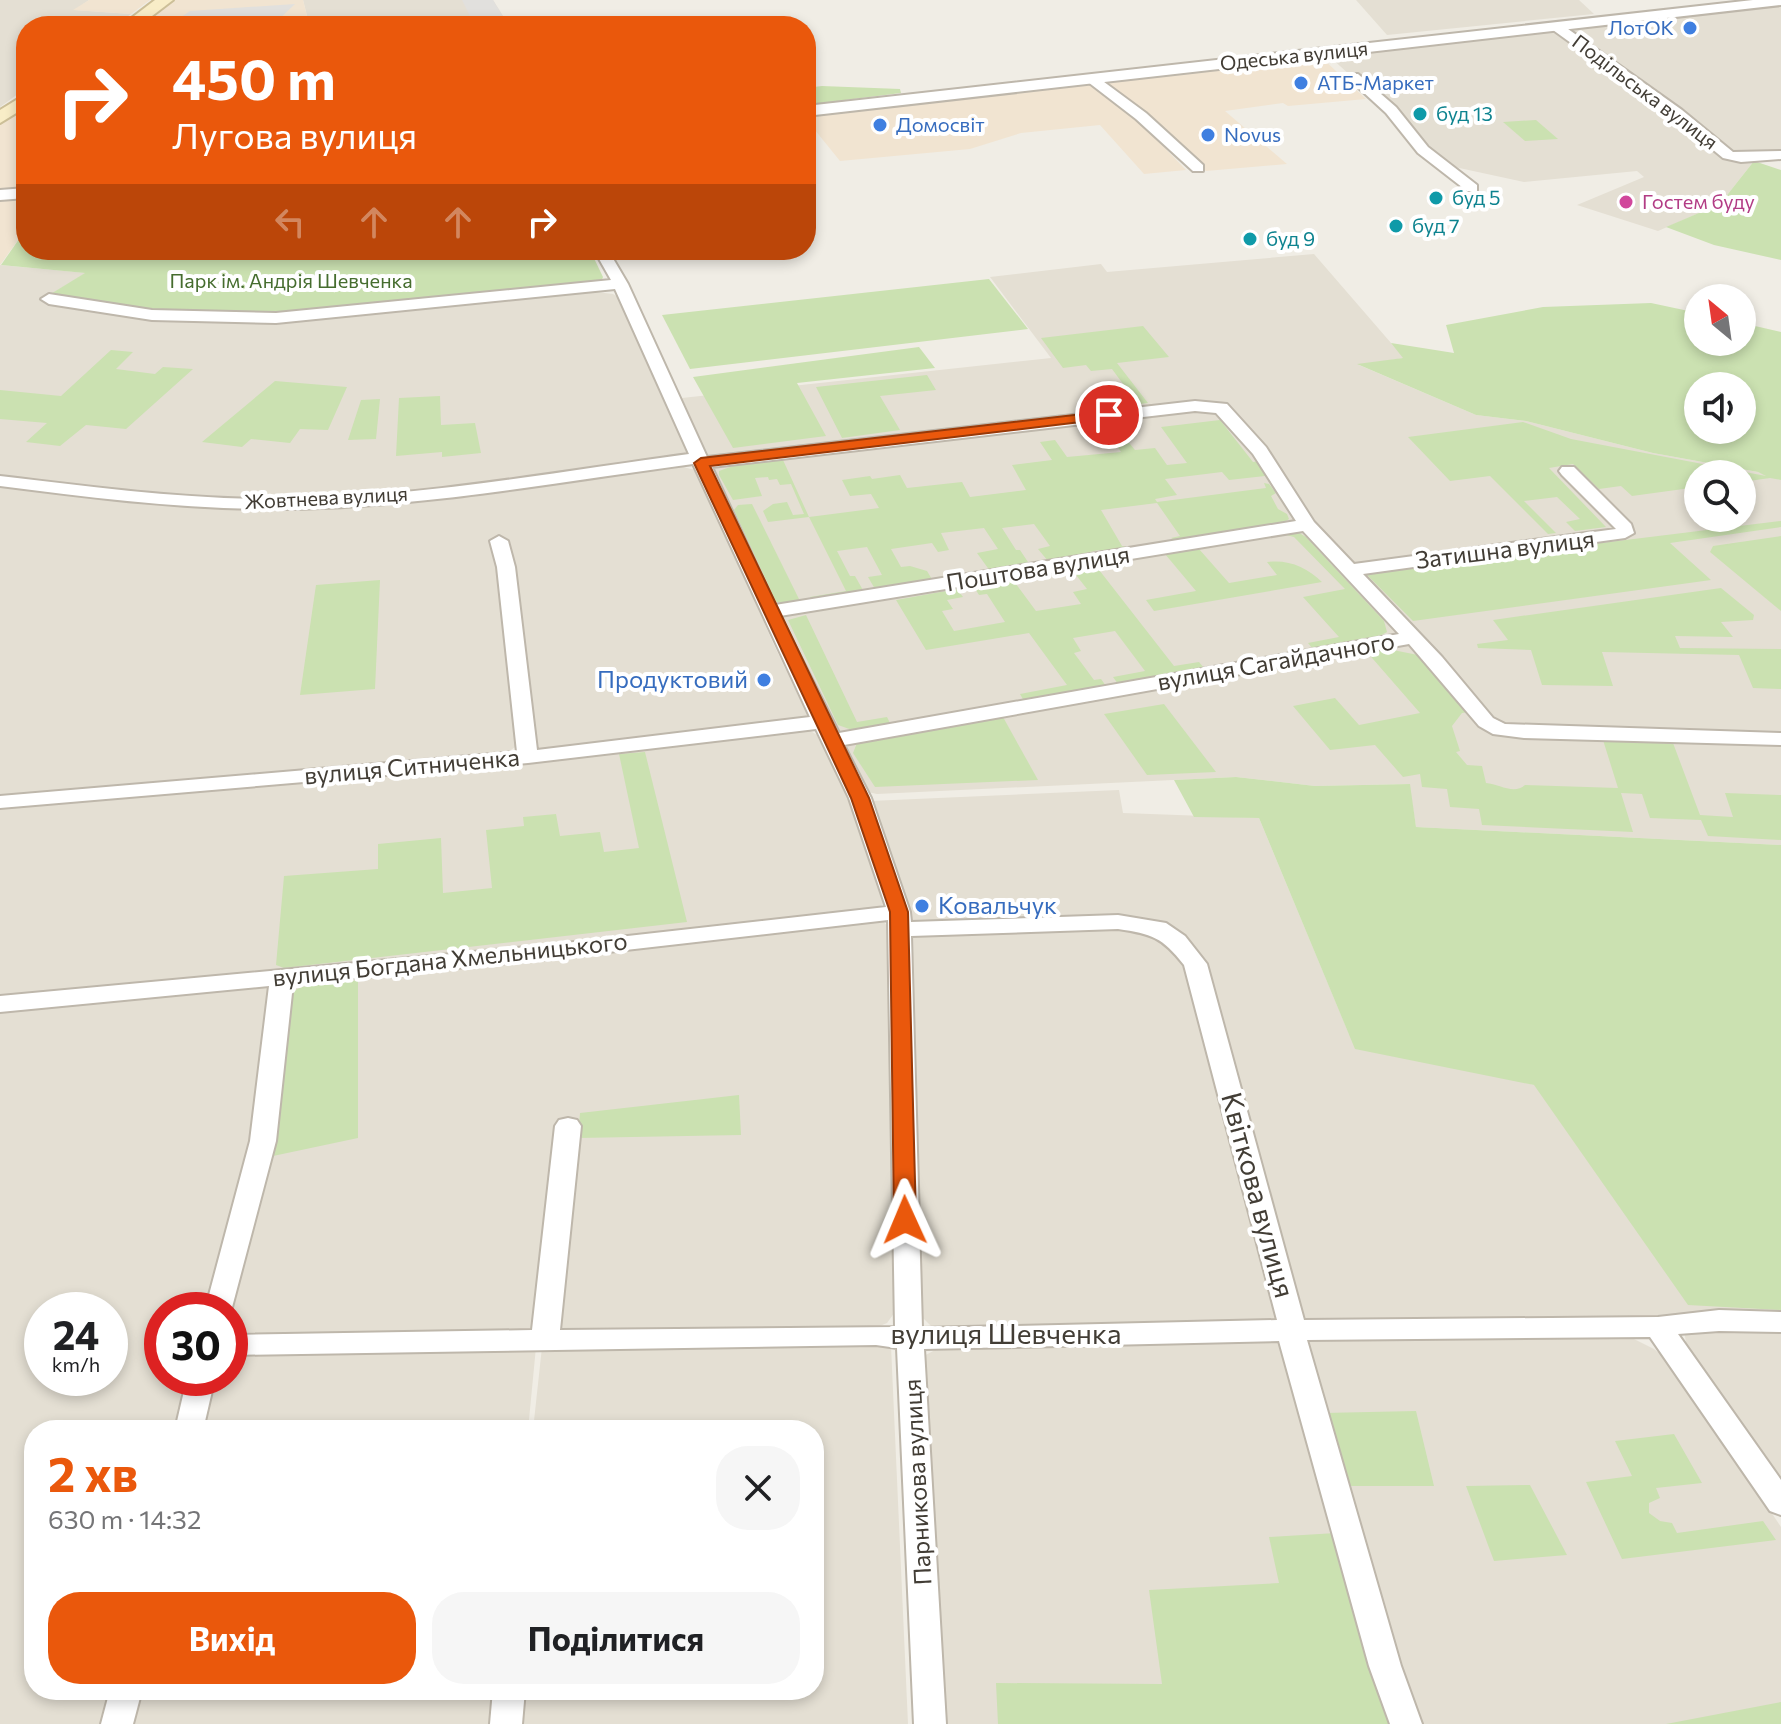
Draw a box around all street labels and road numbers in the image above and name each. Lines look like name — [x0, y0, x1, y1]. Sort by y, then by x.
street label: Подільська вулиця — [1568, 29, 1723, 154]
street label: Одеська вулиця — [1219, 35, 1369, 75]
street label: Жовтнева вулиця — [243, 481, 408, 513]
street label: Затишна вулиця — [1414, 523, 1596, 574]
street label: Поштова вулиця — [944, 539, 1132, 596]
street label: вулиця Сагайдачного — [1155, 625, 1397, 696]
street label: вулиця Ситниченка — [303, 742, 521, 789]
street label: вулиця Богдана Хмельницького — [271, 925, 629, 992]
street label: Квіткова вулиця — [1215, 1088, 1303, 1301]
street label: вулиця Шевченка — [891, 1316, 1121, 1350]
street label: Парникова вулиця — [897, 1378, 936, 1586]

